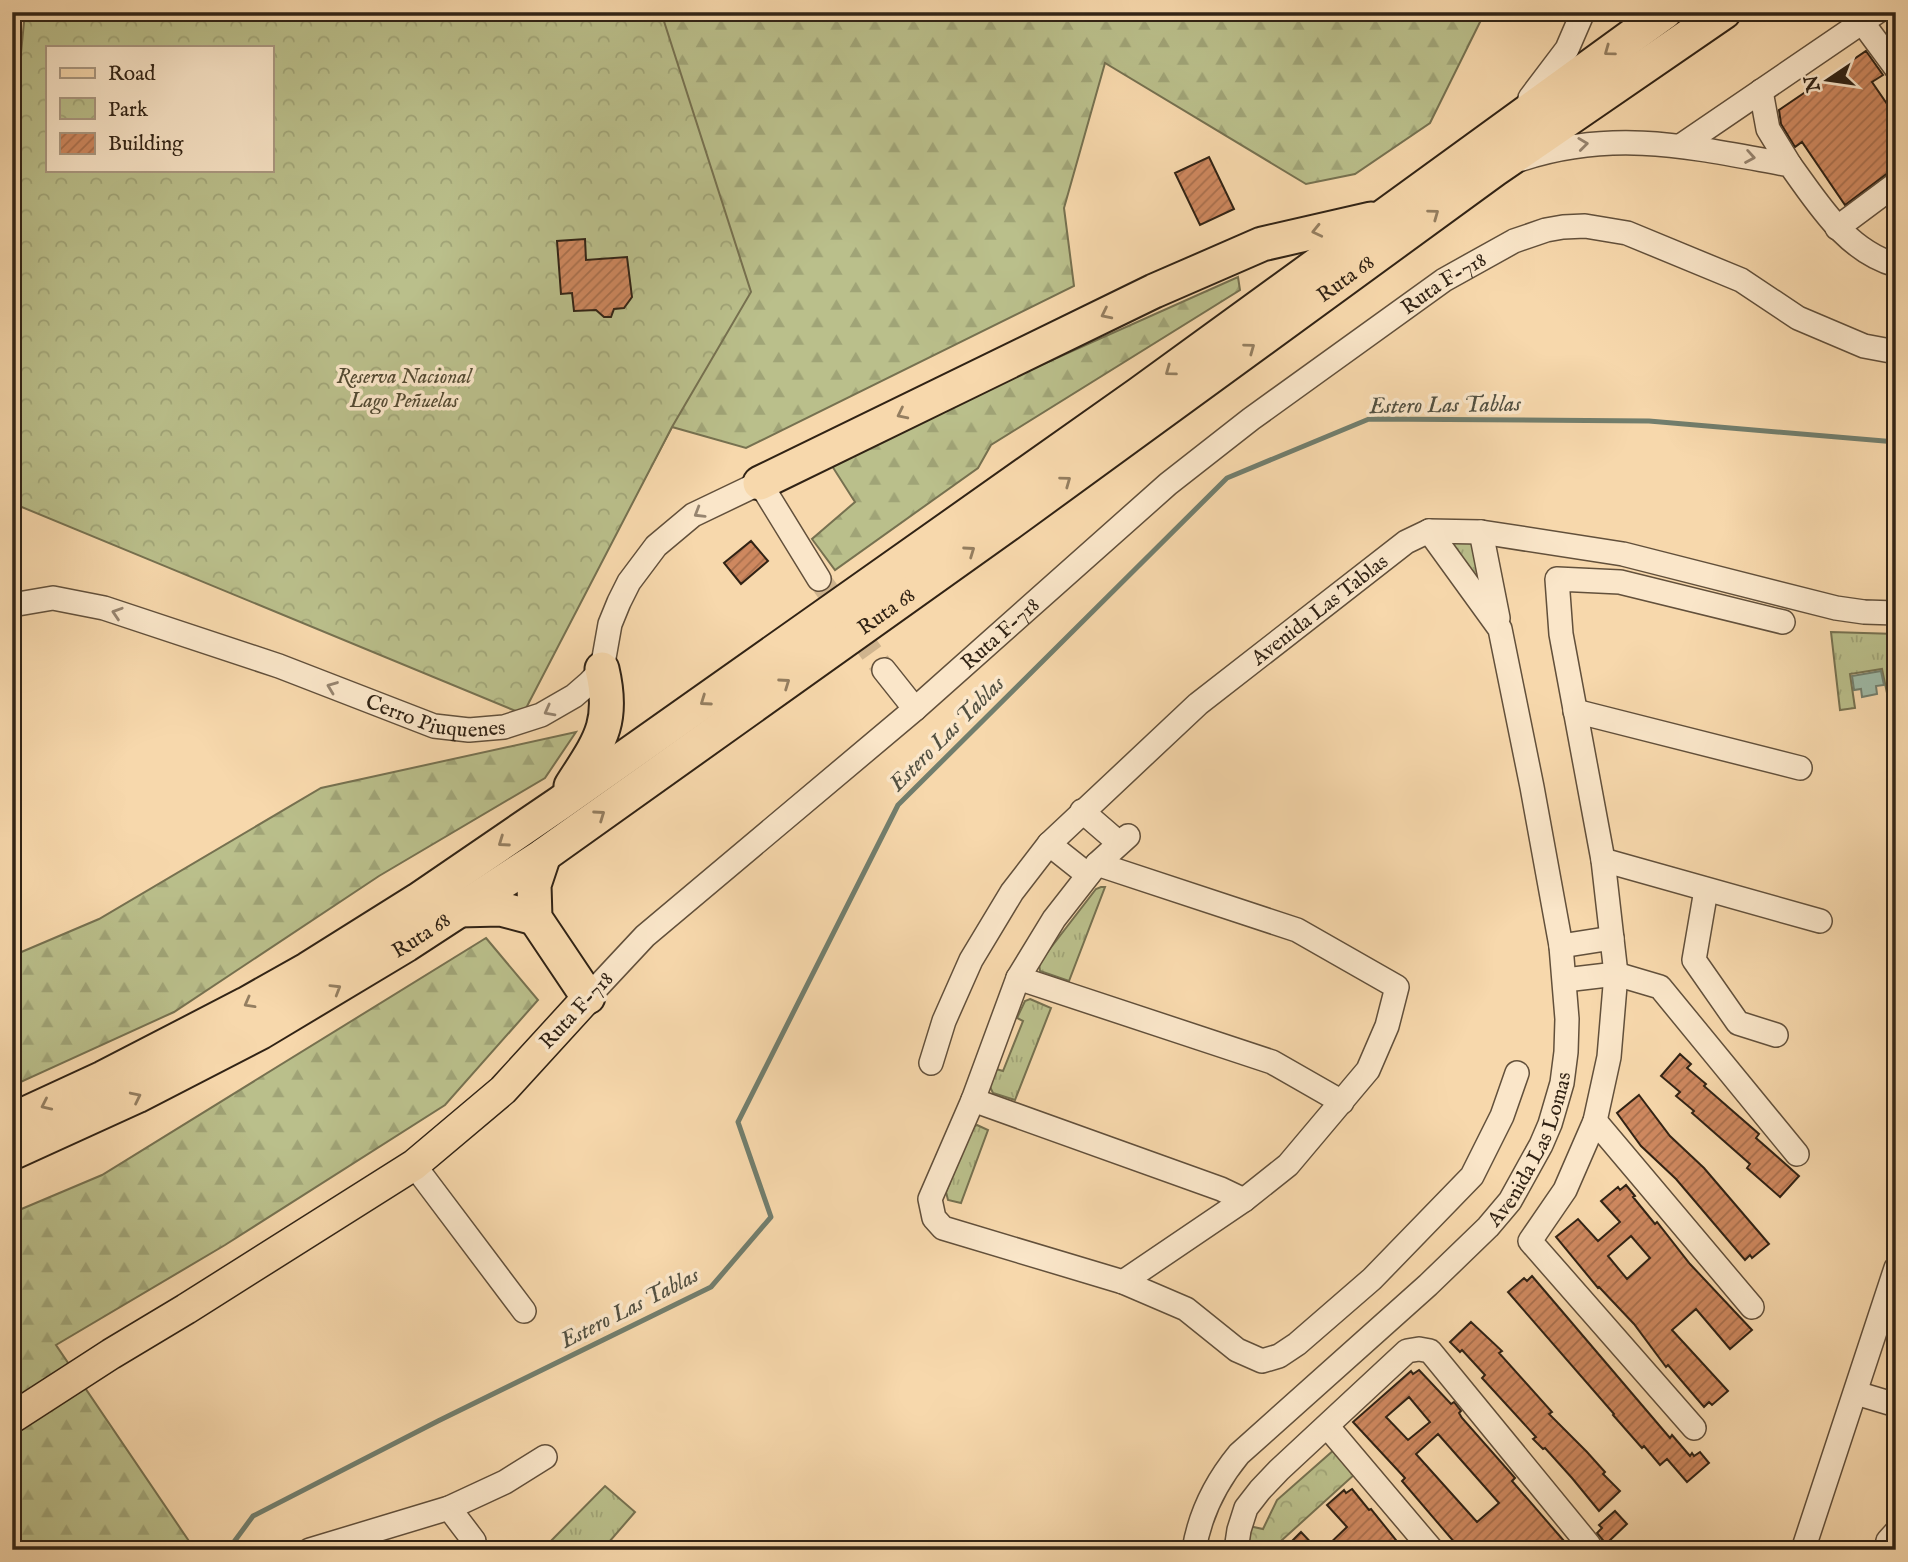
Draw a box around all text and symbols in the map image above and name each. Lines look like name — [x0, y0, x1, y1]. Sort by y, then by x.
one-way arrow — [1604, 43, 1617, 56]
legend — [46, 46, 273, 172]
north arrow — [1792, 46, 1862, 116]
text: Road — [108, 61, 156, 88]
text: N — [1800, 72, 1827, 95]
text: Park — [108, 97, 149, 124]
text: Building — [108, 131, 184, 158]
one-way arrow — [1577, 137, 1589, 152]
one-way arrow — [1743, 149, 1755, 164]
one-way arrow — [1426, 210, 1439, 222]
one-way arrow — [1311, 223, 1323, 238]
street label: Ruta F-718 — [1396, 247, 1492, 322]
street label: Ruta 68 — [1312, 250, 1380, 310]
one-way arrow — [1101, 306, 1113, 320]
one-way arrow — [1242, 343, 1255, 356]
one-way arrow — [1165, 363, 1178, 376]
park label: Reserva Nacional Lago Peñuelas — [337, 364, 474, 415]
water label: Estero Las Tablas — [1368, 390, 1522, 421]
one-way arrow — [897, 406, 909, 420]
one-way arrow — [1058, 477, 1071, 490]
one-way arrow — [693, 505, 706, 518]
one-way arrow — [962, 547, 975, 559]
street label: Avenida Las Tablas — [1246, 549, 1394, 673]
street label: Ruta 68 — [853, 582, 921, 642]
street label: Ruta F-718 — [956, 592, 1046, 677]
one-way arrow — [112, 607, 124, 621]
water label: Estero Las Tablas — [882, 670, 1011, 799]
one-way arrow — [777, 679, 790, 691]
one-way arrow — [327, 681, 339, 695]
street label: Cerro Piuquenes — [361, 689, 507, 745]
one-way arrow — [700, 693, 713, 705]
one-way arrow — [544, 702, 556, 716]
one-way arrow — [592, 811, 605, 823]
one-way arrow — [498, 834, 511, 847]
street label: Ruta 68 — [387, 907, 456, 965]
street label: Ruta F-718 — [534, 966, 620, 1056]
one-way arrow — [328, 984, 341, 997]
one-way arrow — [244, 994, 256, 1008]
street label: Avenida Las Lomas — [1481, 1071, 1578, 1234]
one-way arrow — [129, 1091, 141, 1105]
one-way arrow — [41, 1097, 53, 1111]
water label: Estero Las Tablas — [554, 1261, 704, 1356]

